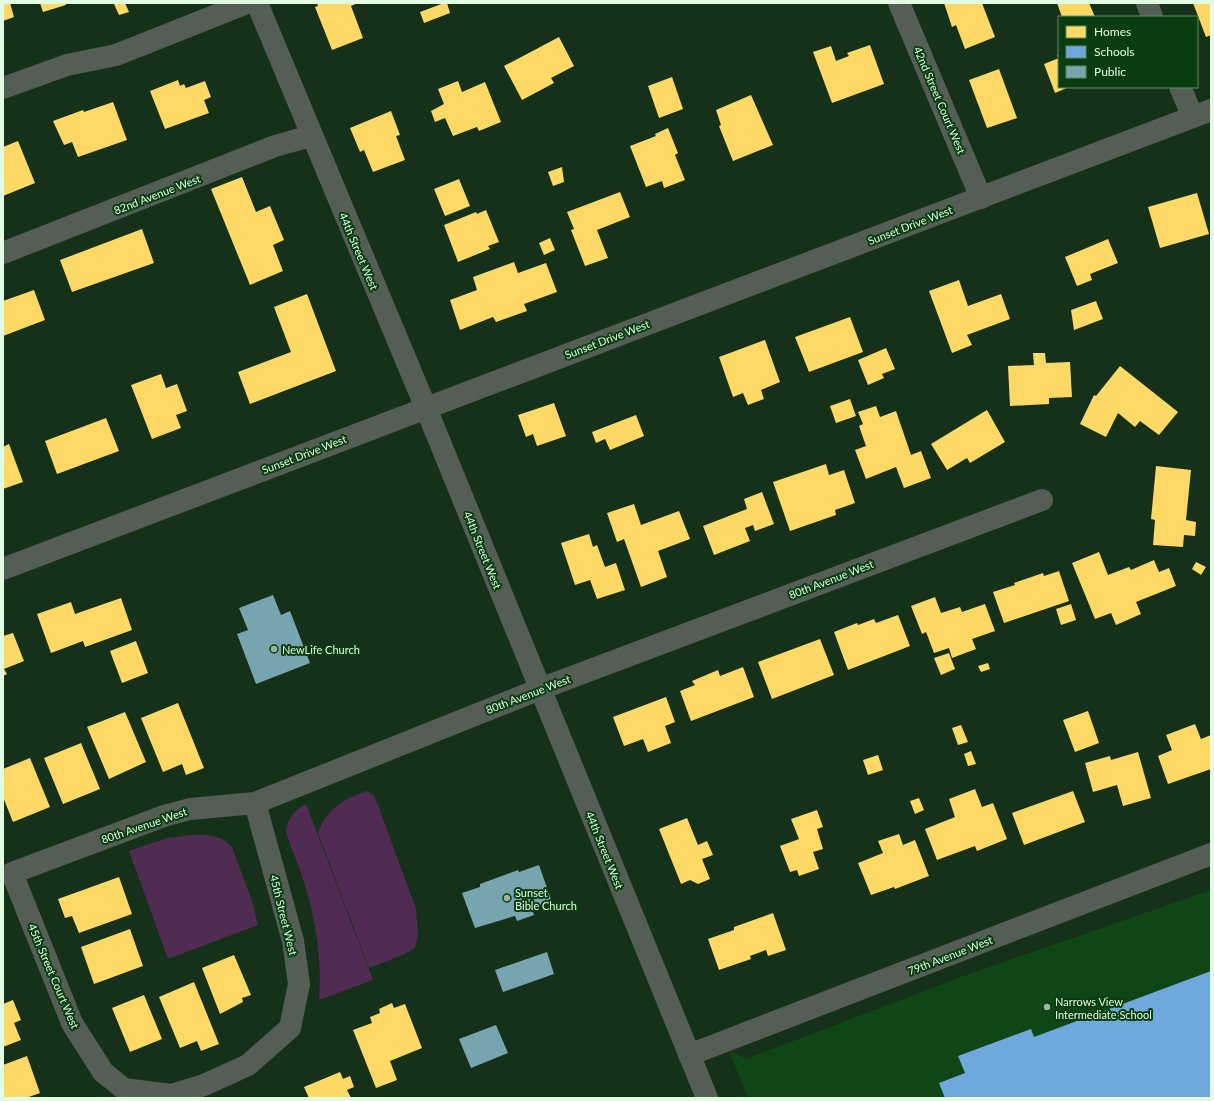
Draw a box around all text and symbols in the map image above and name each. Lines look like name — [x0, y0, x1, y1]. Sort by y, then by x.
legend — [1058, 16, 1198, 88]
text: Homes — [1094, 24, 1131, 39]
street label: 42nd Street Court West — [912, 44, 969, 156]
text: Schools — [1094, 44, 1135, 59]
text: Public — [1094, 64, 1126, 79]
street label: 82nd Avenue West — [112, 171, 202, 217]
street label: Sunset Drive West — [866, 203, 954, 247]
street label: 44th Street West — [337, 210, 381, 292]
street label: Sunset Drive West — [563, 317, 651, 361]
street label: Sunset Drive West — [260, 432, 348, 476]
street label: 44th Street West — [462, 509, 505, 591]
street label: 80th Avenue West — [787, 557, 875, 601]
place label: NewLife Church — [282, 643, 360, 656]
marker: NewLife Church — [269, 644, 279, 654]
street label: 80th Avenue West — [484, 672, 572, 716]
street label: 80th Avenue West — [99, 804, 189, 846]
street label: 44th Street West — [584, 809, 627, 891]
street label: 45th Street West — [268, 873, 300, 957]
place label: Sunset Bible Church — [515, 886, 577, 912]
marker: Sunset Bible Church — [502, 893, 512, 903]
street label: 45th Street Court West — [26, 921, 82, 1031]
street label: 79th Avenue West — [906, 933, 994, 977]
place label: Narrows View Intermediate School — [1055, 995, 1152, 1021]
marker: Narrows View Intermediate School — [1042, 1002, 1052, 1012]

